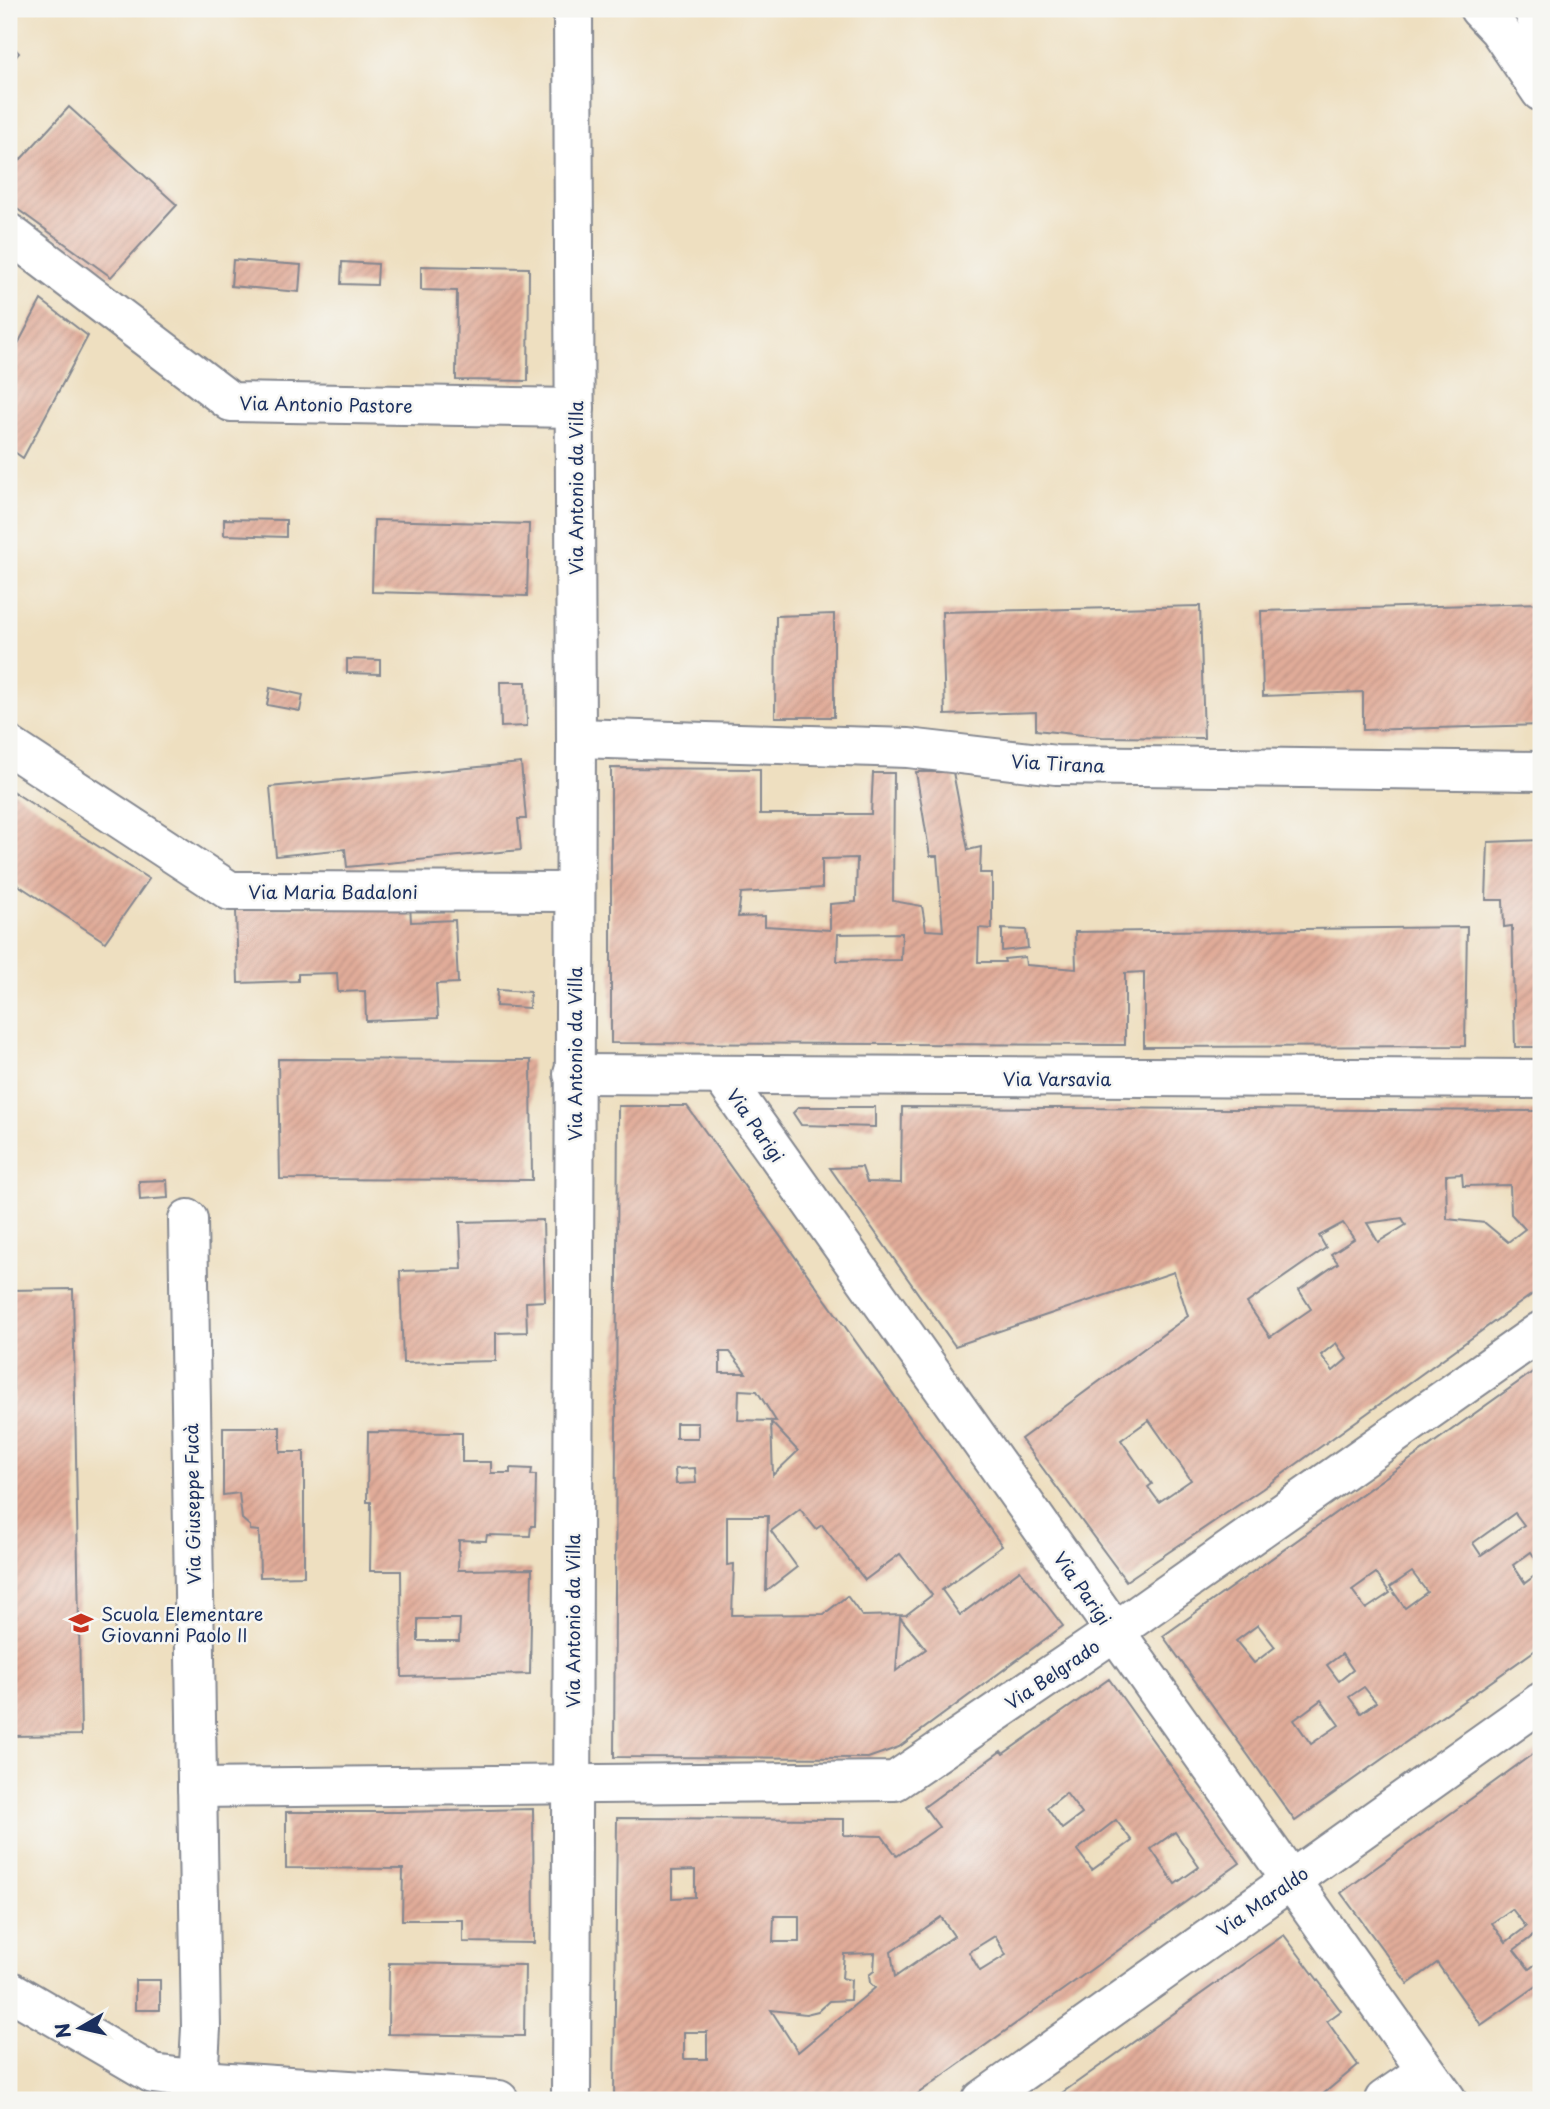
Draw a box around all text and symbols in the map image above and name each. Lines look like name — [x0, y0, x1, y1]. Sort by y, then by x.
street label: Via Antonio Pastore — [239, 389, 413, 419]
street label: Via Antonio da Villa — [562, 401, 589, 575]
street label: Via Tirana — [1010, 747, 1106, 779]
street label: Via Maria Badaloni — [248, 878, 418, 905]
street label: Via Antonio da Villa — [561, 967, 588, 1141]
street label: Via Varsavia — [1003, 1065, 1111, 1092]
street label: Via Parigi — [721, 1083, 791, 1167]
street label: Via Giuseppe Fucà — [177, 1422, 207, 1585]
street label: Via Antonio da Villa — [559, 1534, 586, 1708]
street label: Via Parigi — [1048, 1546, 1118, 1630]
place label: Scuola Elementare Giovanni Paolo II — [101, 1600, 263, 1648]
school or university icon: Scuola Elementare Giovanni Paolo II — [67, 1609, 95, 1637]
street label: Via Belgrado — [999, 1632, 1105, 1716]
street label: Via Maraldo — [1211, 1859, 1313, 1943]
north arrow — [46, 1994, 116, 2064]
text: N — [47, 2021, 77, 2040]

